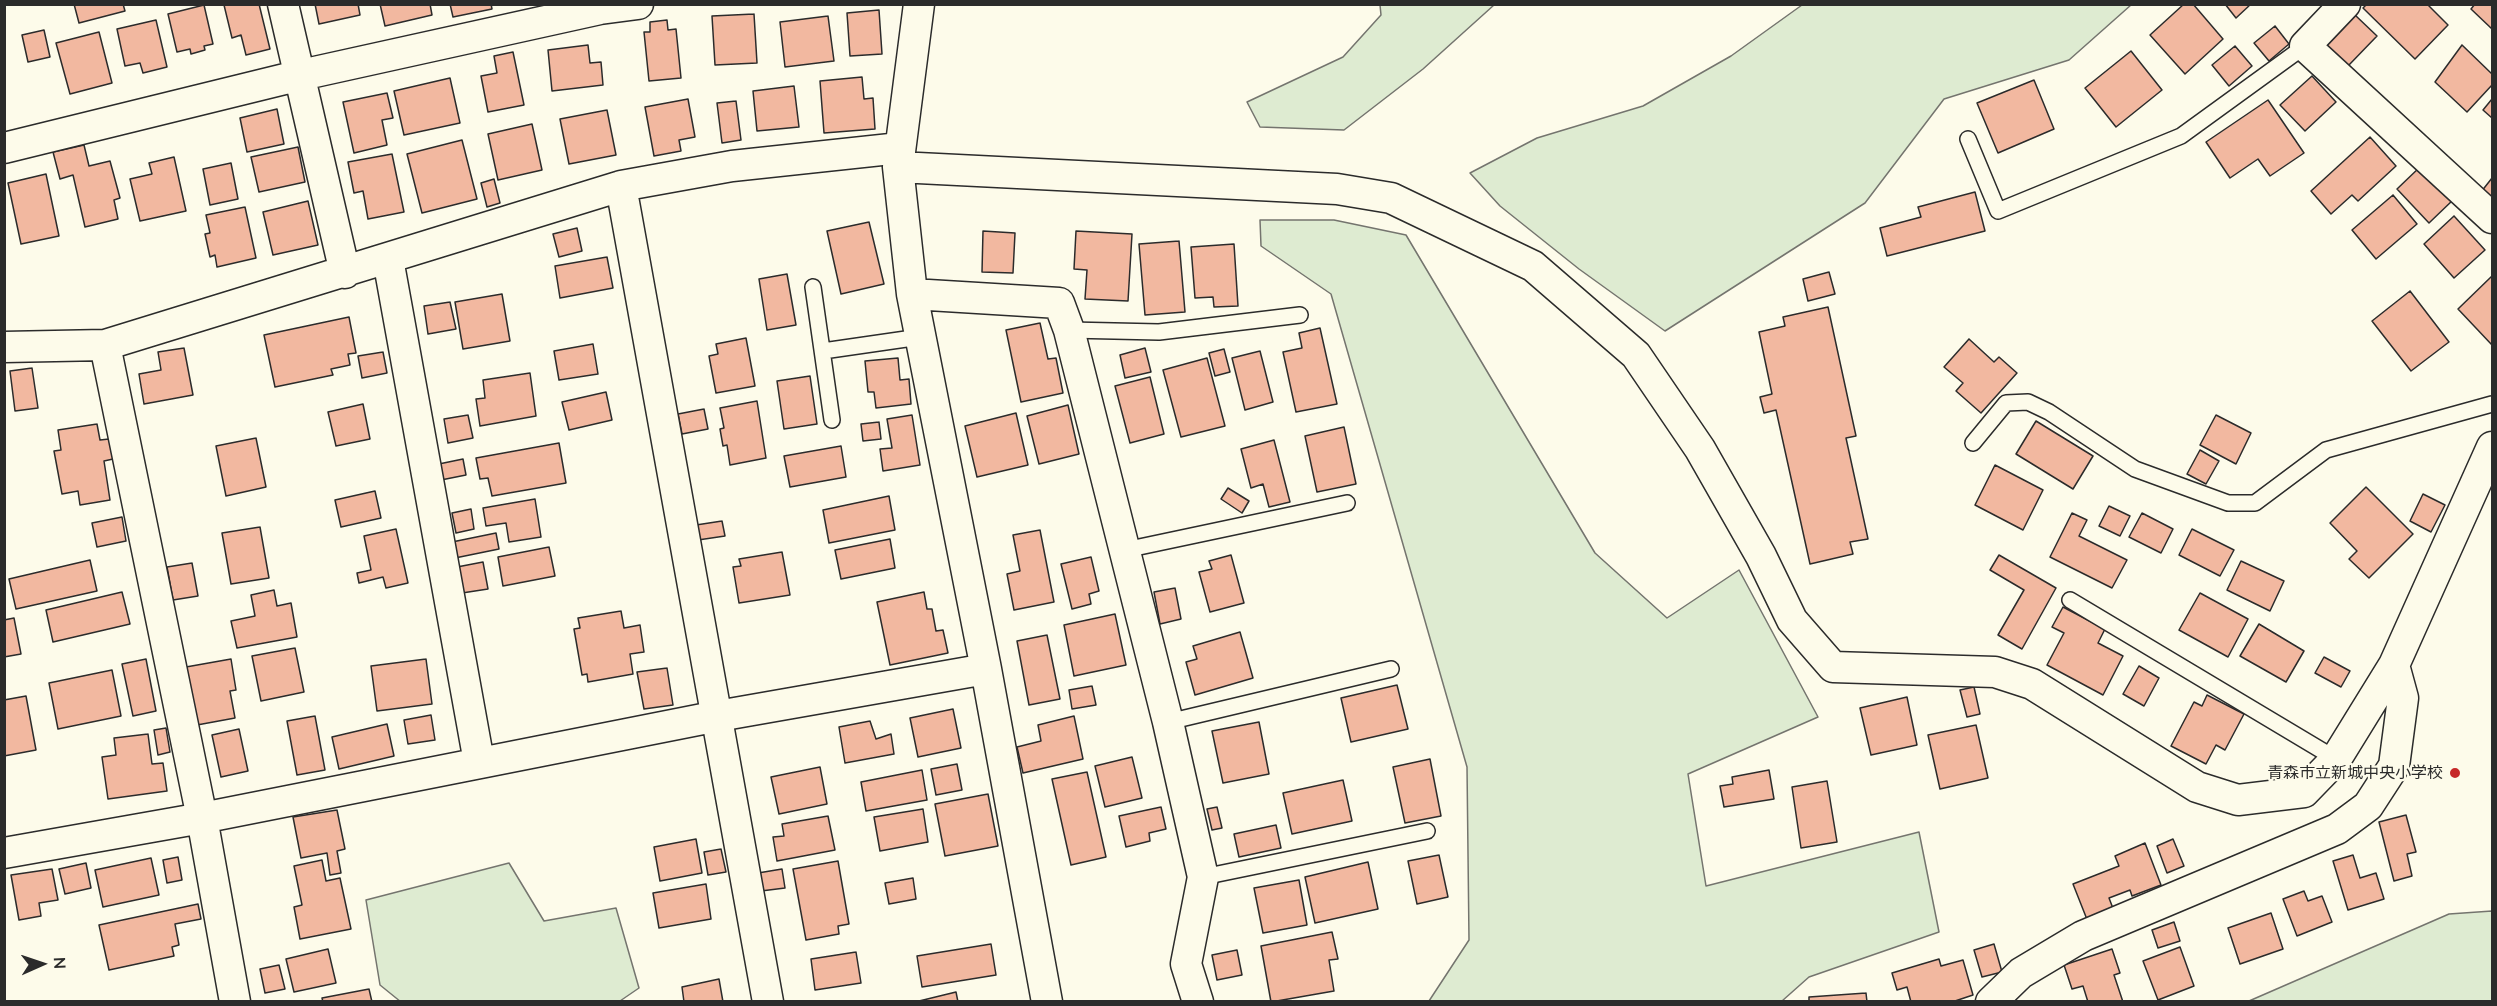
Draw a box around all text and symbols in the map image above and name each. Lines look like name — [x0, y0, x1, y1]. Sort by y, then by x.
place label: 青森市立新城中央小学校 — [2267, 763, 2443, 783]
marker: 青森市立新城中央小学校 — [2448, 766, 2462, 780]
north arrow — [12, 934, 72, 994]
text: N — [50, 956, 70, 970]

